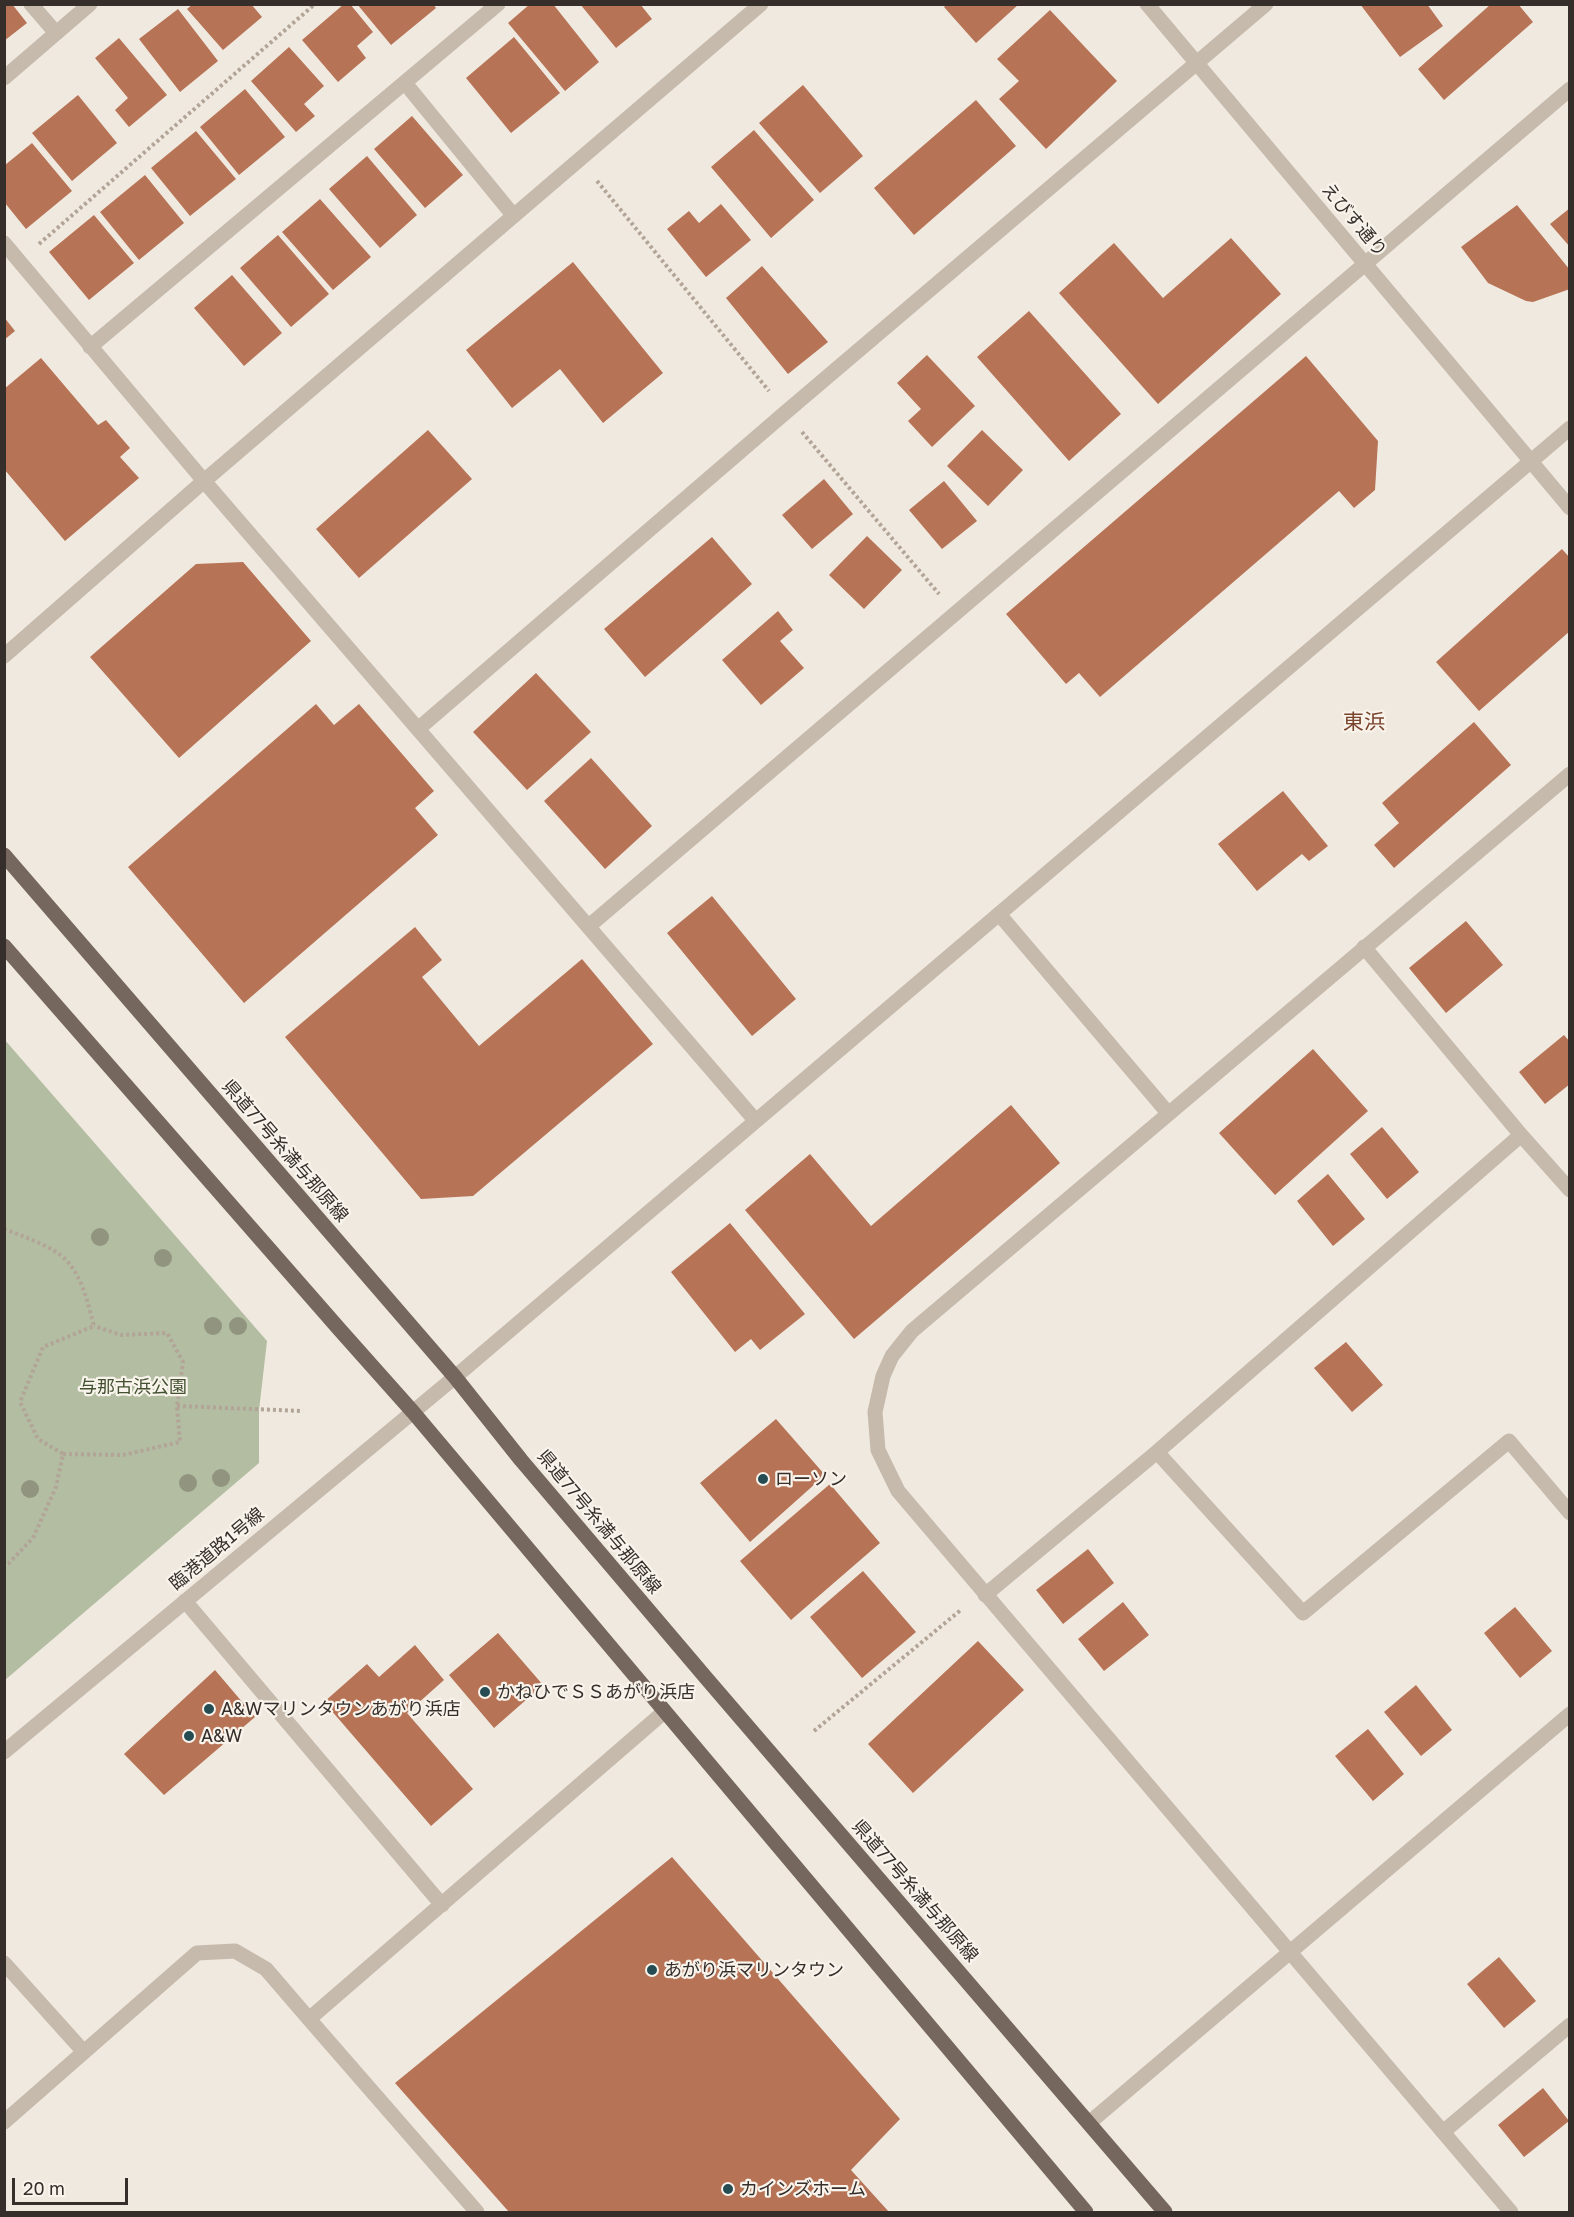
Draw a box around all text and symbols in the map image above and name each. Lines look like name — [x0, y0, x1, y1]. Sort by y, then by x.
street label: えびす通り — [1317, 179, 1391, 261]
district label: 東浜 — [1343, 709, 1385, 735]
street label: 県道77号糸満与那原線 — [217, 1076, 353, 1226]
park label: 与那古浜公園 — [79, 1376, 187, 1398]
street label: 県道77号糸満与那原線 — [533, 1446, 665, 1598]
place label: ローソン — [775, 1468, 847, 1490]
marker: ローソン — [756, 1472, 770, 1486]
street label: 臨港道路1号線 — [165, 1503, 269, 1595]
place label: かねひでＳＳあがり浜店 — [497, 1681, 695, 1703]
marker: かねひでＳＳあがり浜店 — [478, 1685, 492, 1699]
place label: A&Wマリンタウンあがり浜店 — [221, 1698, 460, 1720]
marker: A&Wマリンタウンあがり浜店 — [202, 1702, 216, 1716]
place label: A&W — [201, 1725, 242, 1747]
marker: A&W — [182, 1729, 196, 1743]
street label: 県道77号糸満与那原線 — [847, 1816, 983, 1966]
place label: あがり浜マリンタウン — [664, 1959, 844, 1981]
marker: あがり浜マリンタウン — [645, 1963, 659, 1977]
scale bar — [15, 2166, 130, 2204]
text: 20 m — [23, 2177, 65, 2199]
place label: カインズホーム — [740, 2178, 866, 2200]
marker: カインズホーム — [721, 2182, 735, 2196]

